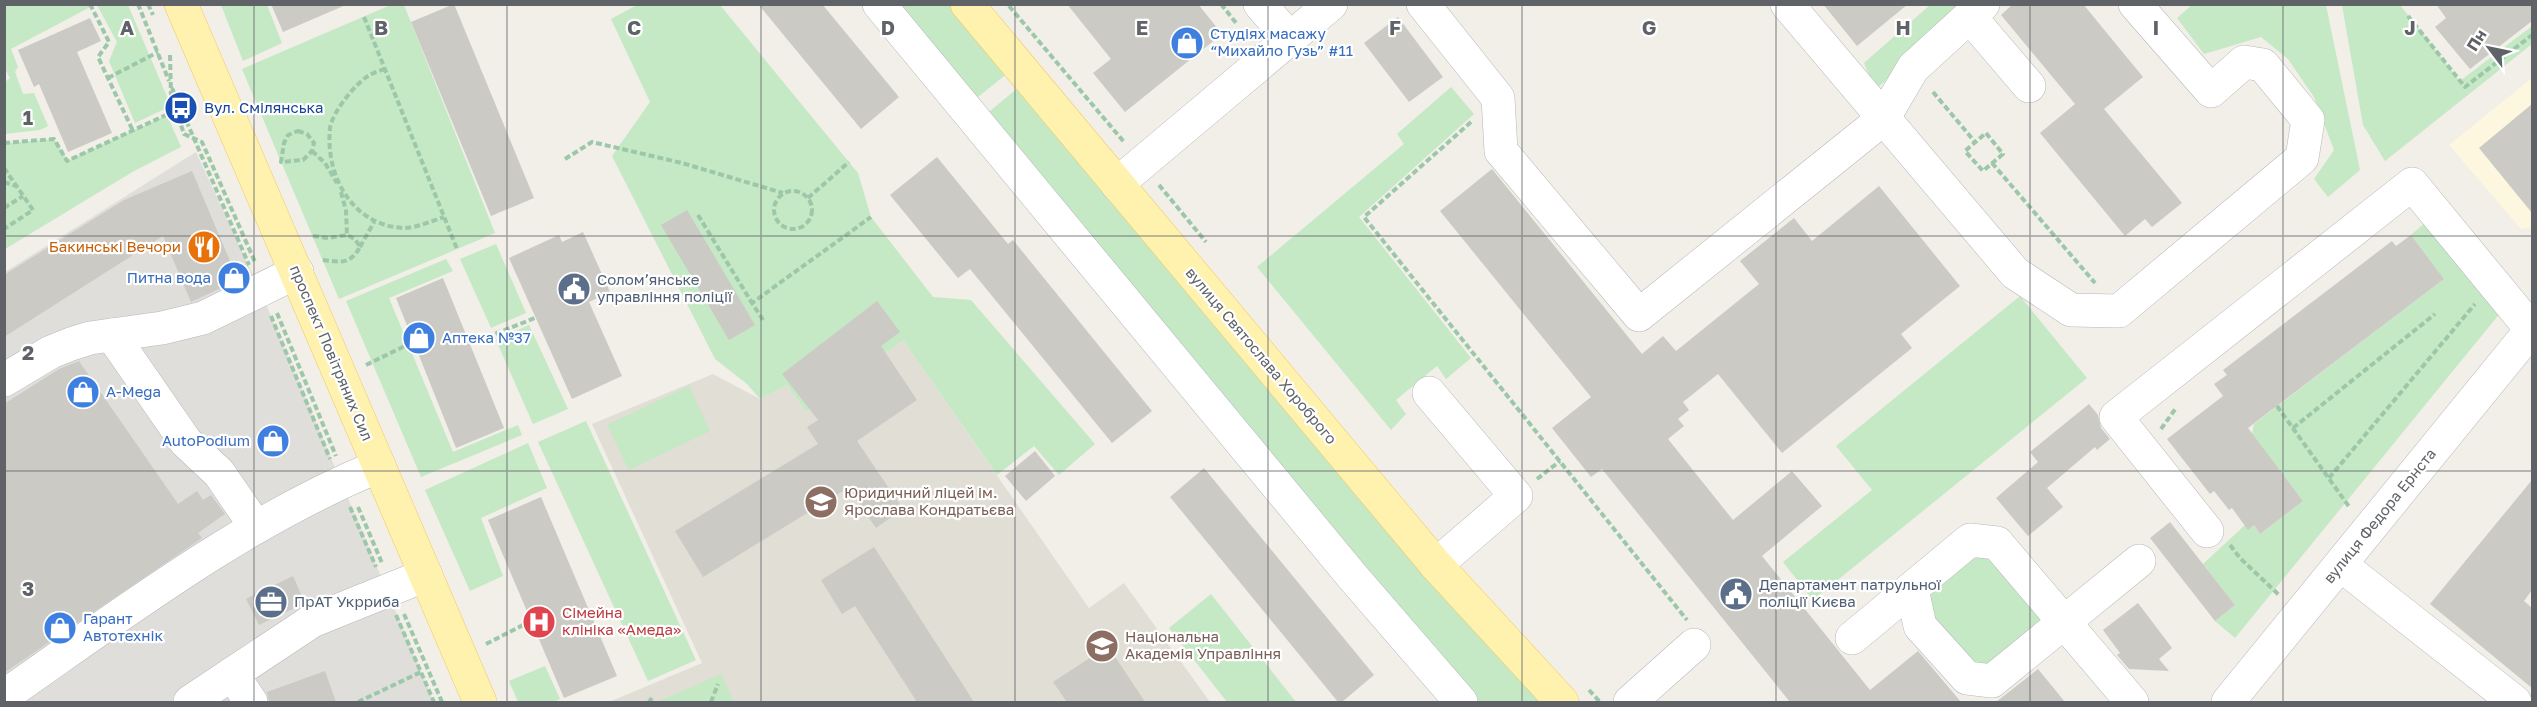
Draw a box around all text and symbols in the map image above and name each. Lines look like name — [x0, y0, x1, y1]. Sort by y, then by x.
text: A — [120, 15, 134, 39]
text: B — [374, 15, 388, 39]
text: C — [627, 15, 641, 39]
text: D — [881, 15, 895, 39]
text: E — [1136, 15, 1148, 39]
text: F — [1389, 15, 1401, 39]
text: G — [1642, 15, 1656, 39]
text: H — [1895, 15, 1911, 39]
text: I — [2153, 15, 2159, 39]
text: J — [2404, 15, 2416, 39]
north arrow — [2459, 18, 2519, 78]
place label: Студіях масажу “Михайло Гузь” #11 — [1210, 24, 1353, 59]
shop icon: Студіях масажу “Михайло Гузь” #11 — [1169, 25, 1205, 61]
text: Пн — [2462, 26, 2491, 55]
bus stop icon: Вул. Смілянська — [163, 90, 199, 126]
place label: Вул. Смілянська — [204, 98, 324, 116]
text: 1 — [23, 105, 33, 129]
restaurant icon: Бакинські Вечори — [186, 229, 222, 265]
place label: Бакинські Вечори — [49, 237, 181, 255]
shop icon: Питна вода — [216, 260, 252, 296]
street label: проспект Повітряних Сил — [287, 262, 377, 443]
street label: вулиця Святослава Хороброго — [1182, 263, 1341, 447]
place label: Питна вода — [127, 268, 211, 286]
place label: Соломʼянське управління поліції — [597, 270, 733, 305]
public building icon: Соломʼянське управління поліції — [556, 271, 592, 307]
shop icon: Аптека №37 — [401, 320, 437, 356]
place label: Аптека №37 — [442, 328, 531, 346]
text: 2 — [22, 340, 34, 364]
shop icon: A-Mega — [65, 374, 101, 410]
place label: A-Mega — [106, 382, 161, 400]
shop icon: AutoPodium — [255, 423, 291, 459]
place label: AutoPodium — [162, 431, 250, 449]
street label: вулиця Федора Ернста — [2319, 444, 2439, 586]
place label: Юридичний ліцей ім. Ярослава Кондратьєва — [844, 483, 1014, 518]
school or university icon: Юридичний ліцей ім. Ярослава Кондратьєва — [803, 484, 839, 520]
place label: Департамент патрульної поліції Києва — [1759, 575, 1942, 610]
text: 3 — [22, 576, 34, 600]
public building icon: Департамент патрульної поліції Києва — [1718, 576, 1754, 612]
office icon: ПрАТ Укрриба — [253, 584, 289, 620]
place label: ПрАТ Укрриба — [294, 592, 399, 610]
place label: Сімейна клініка «Амеда» — [562, 603, 681, 638]
hospital icon: Сімейна клініка «Амеда» — [521, 604, 557, 640]
place label: Гарант Автотехнік — [83, 609, 163, 644]
shop icon: Гарант Автотехнік — [42, 610, 78, 646]
place label: Національна Академія Управління — [1125, 627, 1281, 662]
school or university icon: Національна Академія Управління — [1084, 628, 1120, 664]

